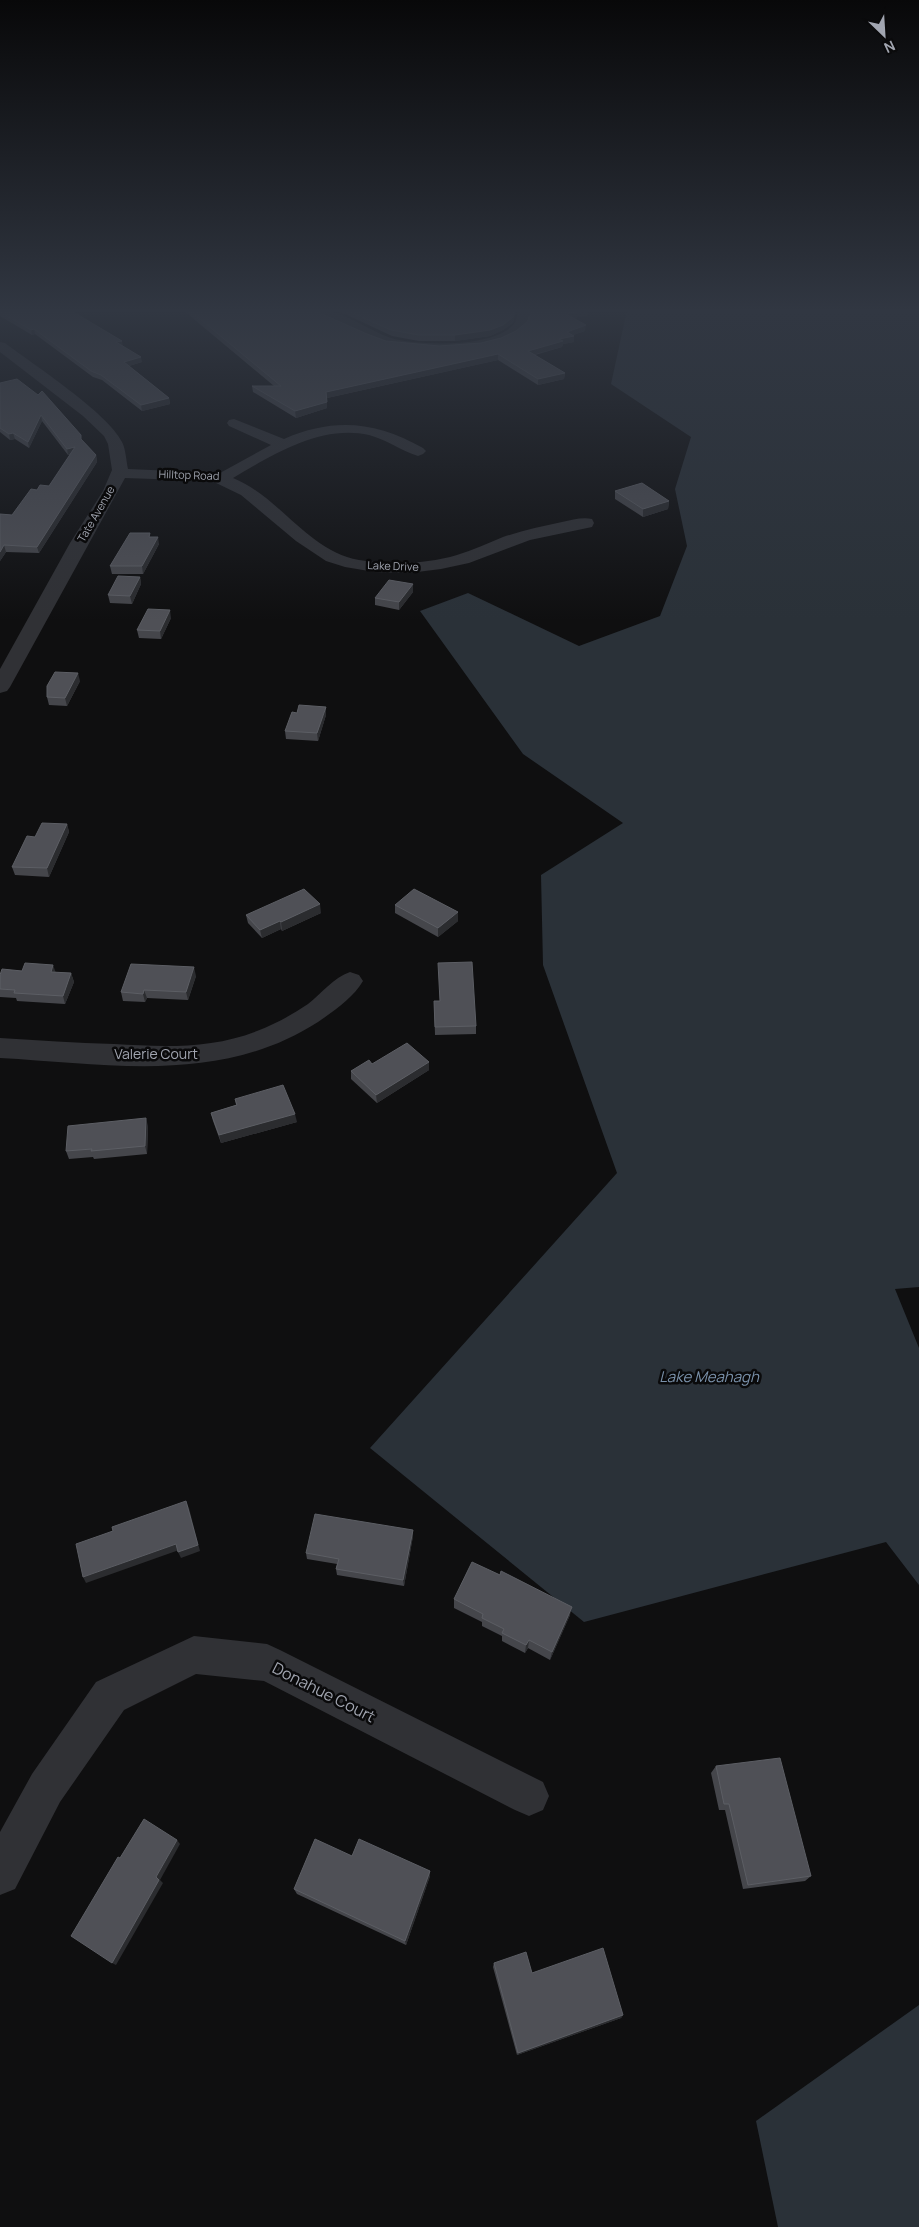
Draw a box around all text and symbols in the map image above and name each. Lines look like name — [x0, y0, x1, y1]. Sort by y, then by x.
north arrow — [859, 10, 909, 60]
text: N — [881, 36, 898, 58]
street label: Hilltop Road — [158, 466, 220, 483]
street label: Tate Avenue — [73, 483, 118, 545]
street label: Lake Drive — [367, 557, 420, 574]
street label: Valerie Court — [114, 1044, 198, 1063]
water label: Lake Meahagh — [659, 1366, 760, 1387]
street label: Donahue Court — [269, 1657, 379, 1727]

